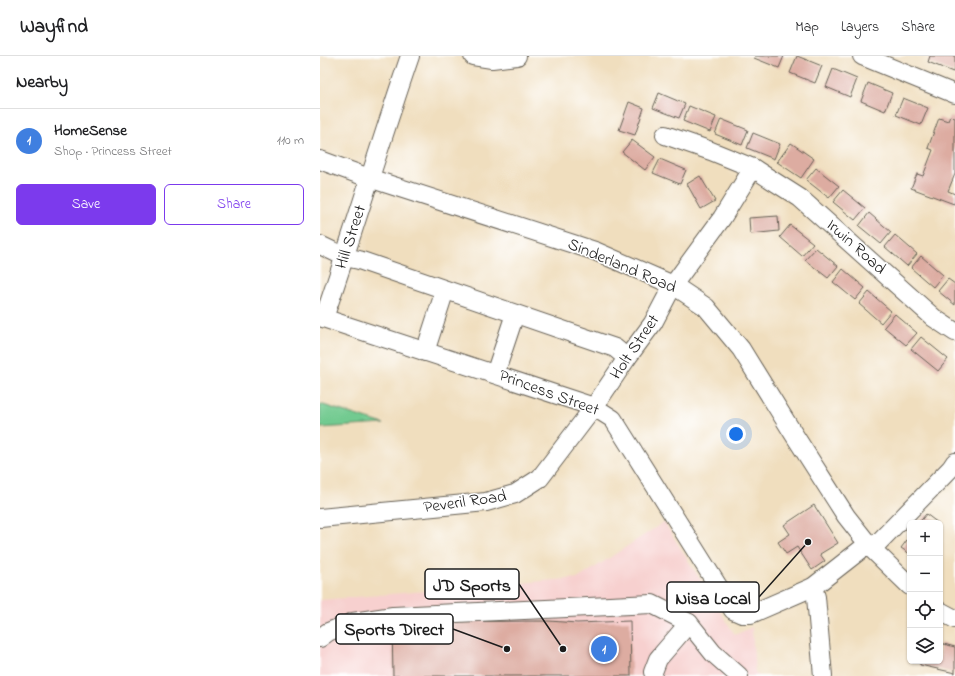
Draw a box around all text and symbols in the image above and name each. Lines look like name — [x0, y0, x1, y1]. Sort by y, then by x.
text: Wayfind — [20, 14, 88, 41]
text: Map — [795, 17, 819, 38]
text: Layers — [841, 17, 879, 38]
text: Share — [901, 17, 935, 38]
text: Nearby — [16, 70, 68, 95]
text: HomeSense — [54, 120, 127, 142]
text: 1 — [27, 131, 31, 150]
text: 110 m — [277, 131, 304, 150]
text: Shop · Princess Street — [54, 142, 172, 161]
button: Save — [16, 184, 156, 225]
button: Share — [164, 184, 304, 225]
street label: Hill Street — [329, 202, 373, 272]
street label: Irwin Road — [820, 213, 892, 281]
street label: Sinderland Road — [564, 232, 681, 300]
street label: Holt Street — [604, 309, 666, 385]
street label: Princess Street — [495, 363, 603, 423]
your location — [726, 424, 746, 444]
street label: Peveril Road — [422, 484, 509, 520]
map controls — [907, 520, 943, 664]
button: + — [907, 520, 943, 556]
button: − — [907, 556, 943, 592]
callout: JD Sports — [425, 569, 519, 599]
text: JD Sports — [433, 574, 511, 600]
callout: Nisa Local — [667, 582, 759, 612]
text: Nisa Local — [675, 587, 751, 613]
button: locate — [907, 592, 943, 628]
callout: Sports Direct — [336, 614, 453, 644]
text: Sports Direct — [344, 618, 445, 644]
button: layers — [907, 628, 943, 664]
pin: 1 — [591, 634, 617, 664]

